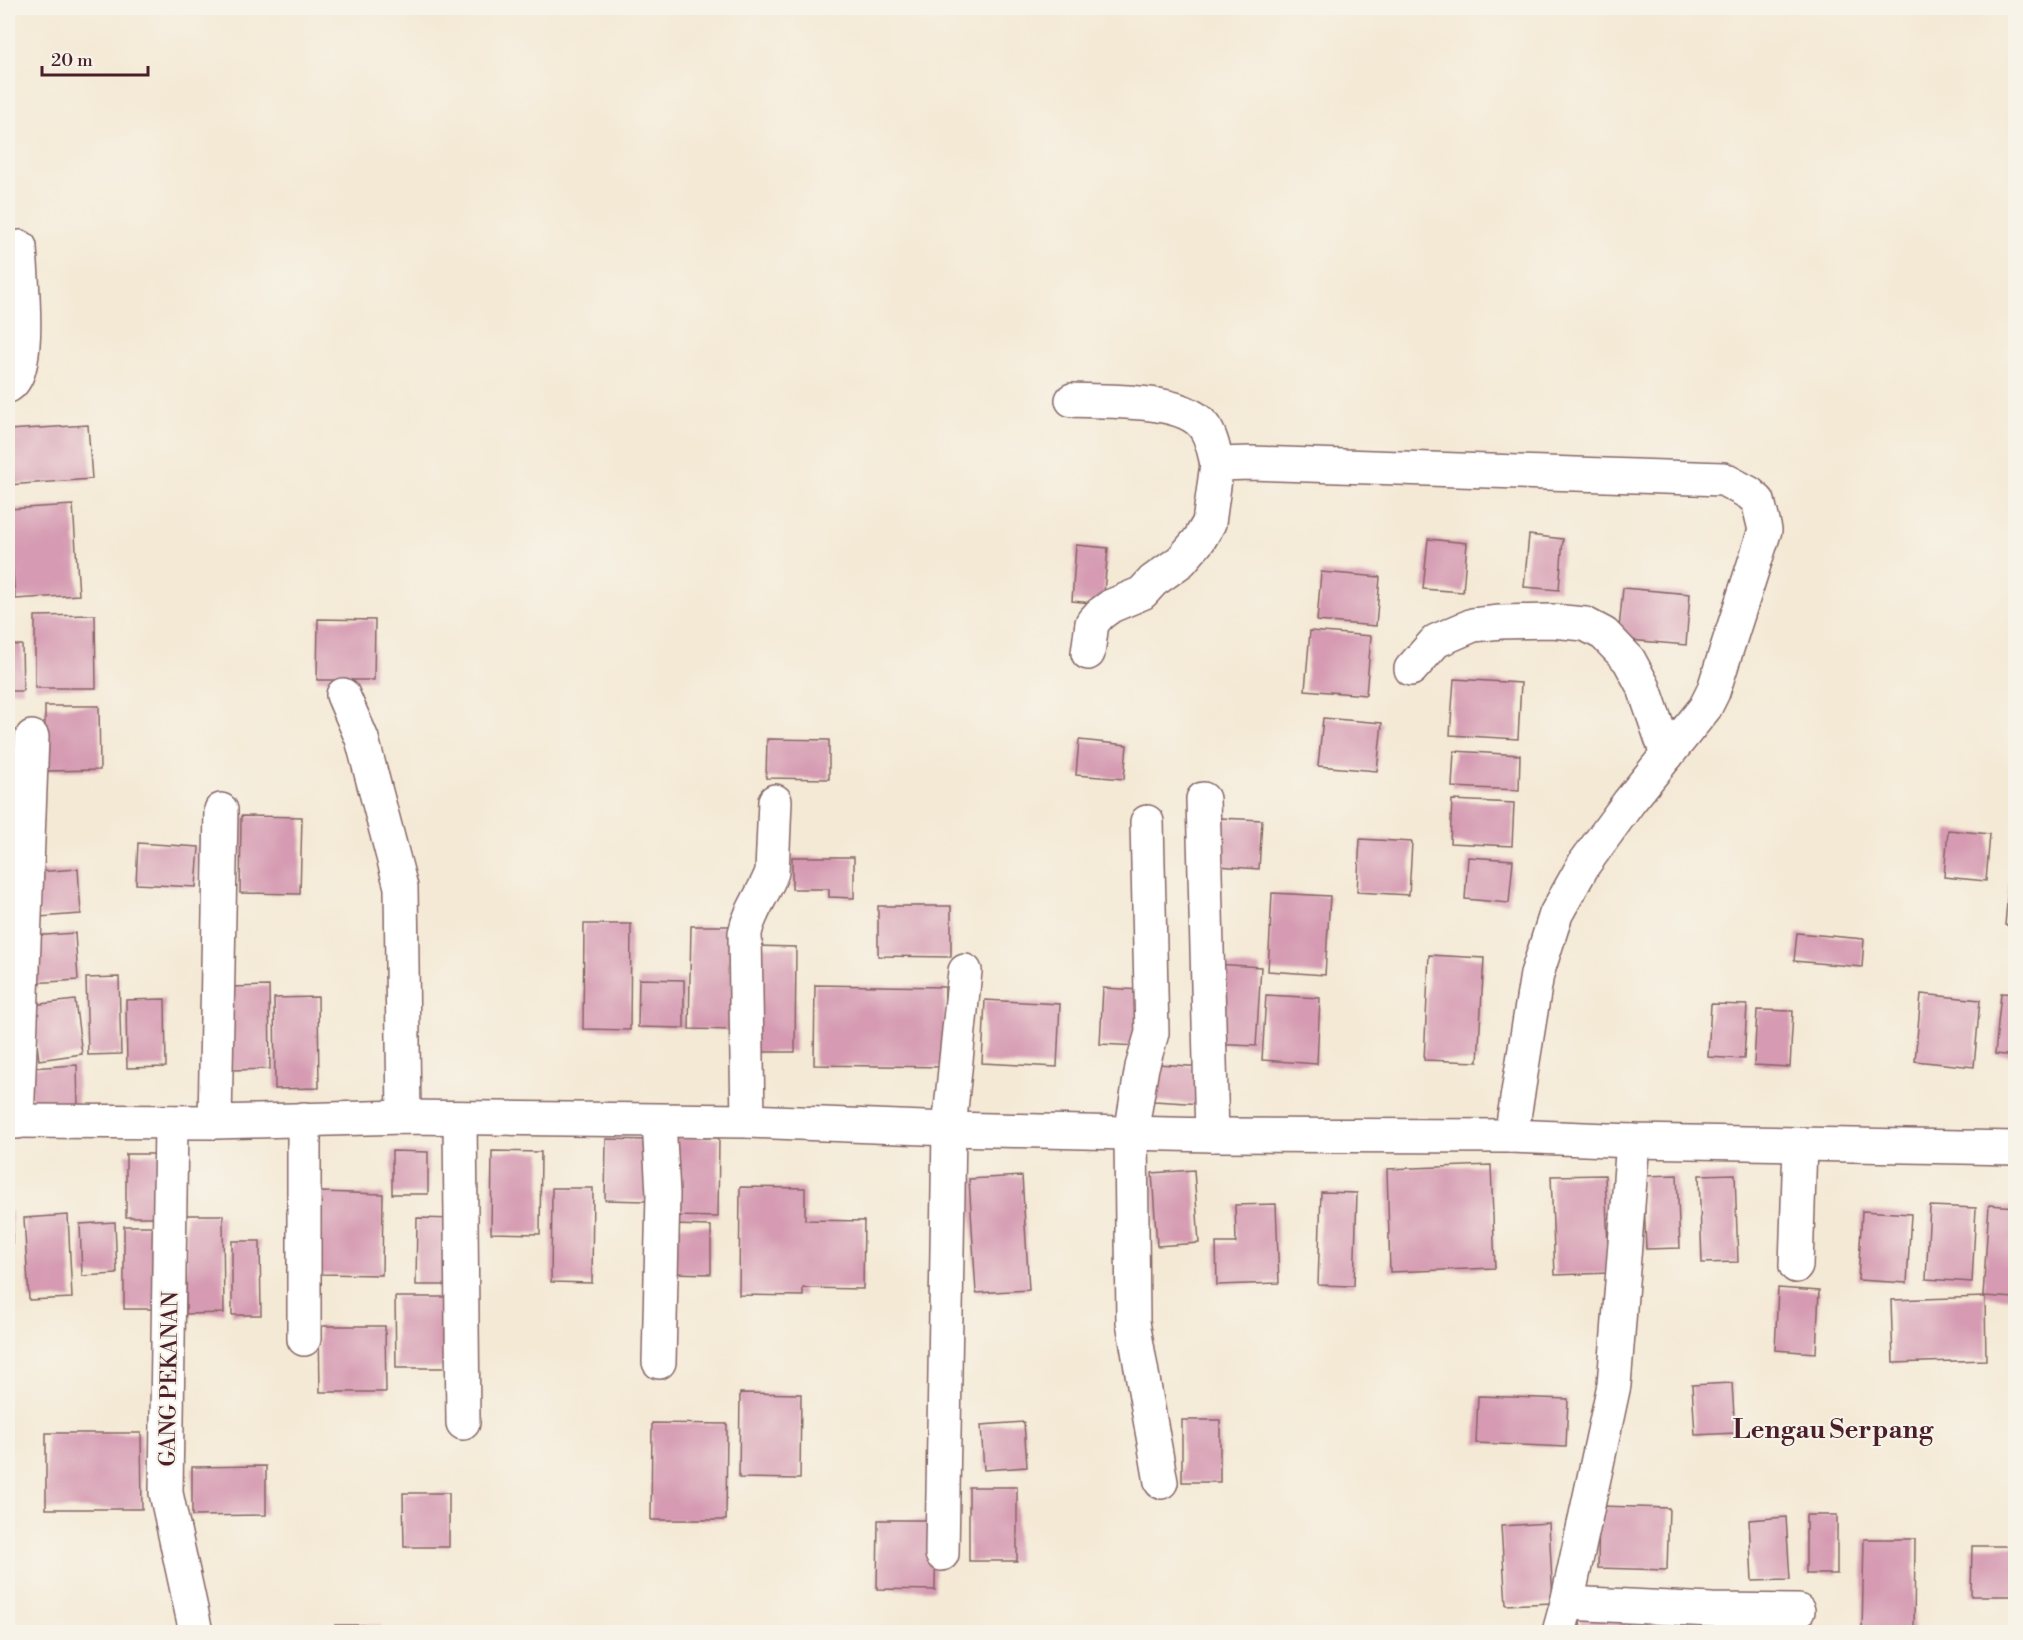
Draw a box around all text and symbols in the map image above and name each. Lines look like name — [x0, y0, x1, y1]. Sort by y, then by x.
scale bar — [42, 39, 148, 77]
text: 20 m — [51, 49, 93, 72]
street label: GANG PEKANAN — [154, 1290, 185, 1467]
district label: Lengau Serpang — [1733, 1414, 1934, 1446]

